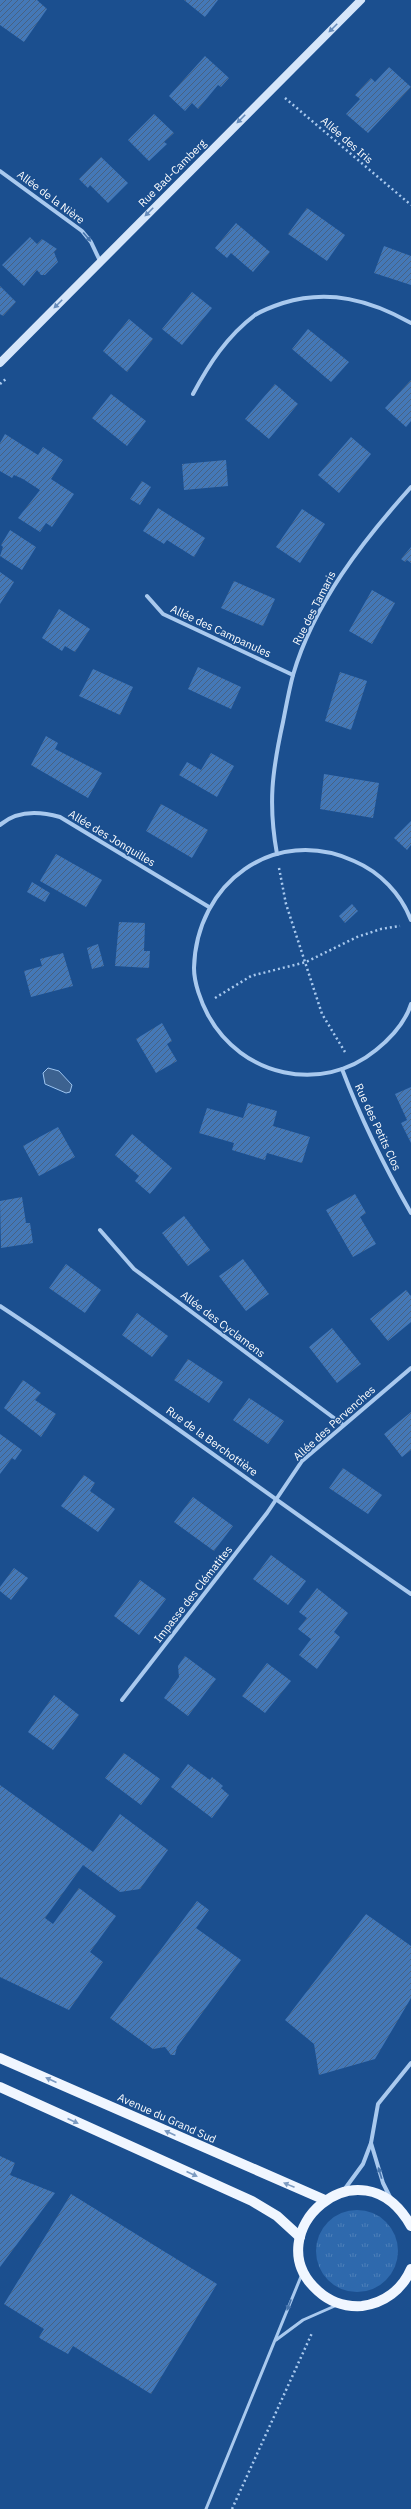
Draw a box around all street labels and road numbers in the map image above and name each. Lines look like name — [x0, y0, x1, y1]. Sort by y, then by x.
street label: Allée des Iris — [318, 114, 376, 166]
street label: Rue Bad-Camberg — [135, 136, 209, 210]
street label: Allée de la Nière — [15, 167, 87, 227]
street label: Rue des Tamaris — [289, 569, 339, 647]
street label: Allée des Campanules — [168, 602, 274, 660]
street label: Allée des Jonquilles — [66, 807, 158, 869]
street label: Rue des Petits Clos — [352, 1081, 404, 1173]
street label: Allée des Cyclamens — [178, 1288, 268, 1360]
street label: Allée des Pervenches — [290, 1383, 378, 1463]
street label: Rue de la Berchottière — [163, 1403, 261, 1479]
street label: Impasse des Clématites — [151, 1543, 235, 1645]
street label: Avenue du Grand Sud — [116, 2090, 218, 2146]

